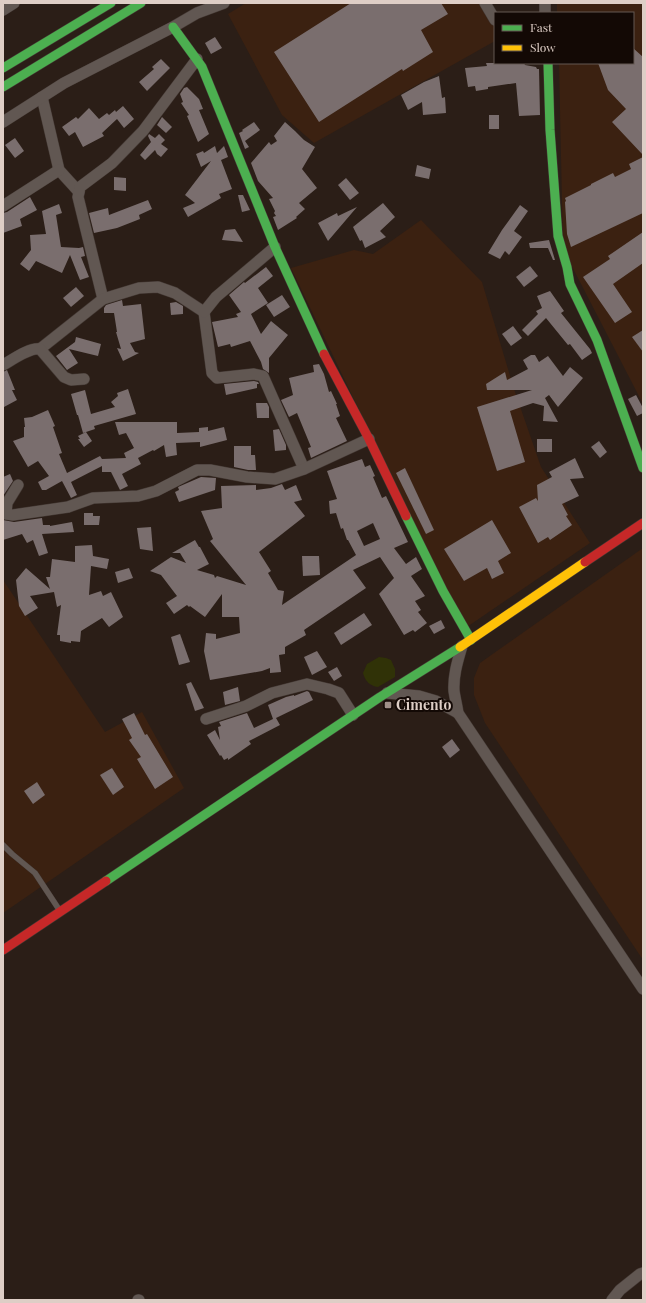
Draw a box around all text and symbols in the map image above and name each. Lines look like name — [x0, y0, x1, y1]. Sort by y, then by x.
legend — [494, 12, 634, 64]
text: Fast — [530, 19, 553, 35]
text: Slow — [530, 39, 556, 55]
place label: Cimento — [396, 695, 451, 714]
marker: Cimento — [383, 700, 393, 710]

